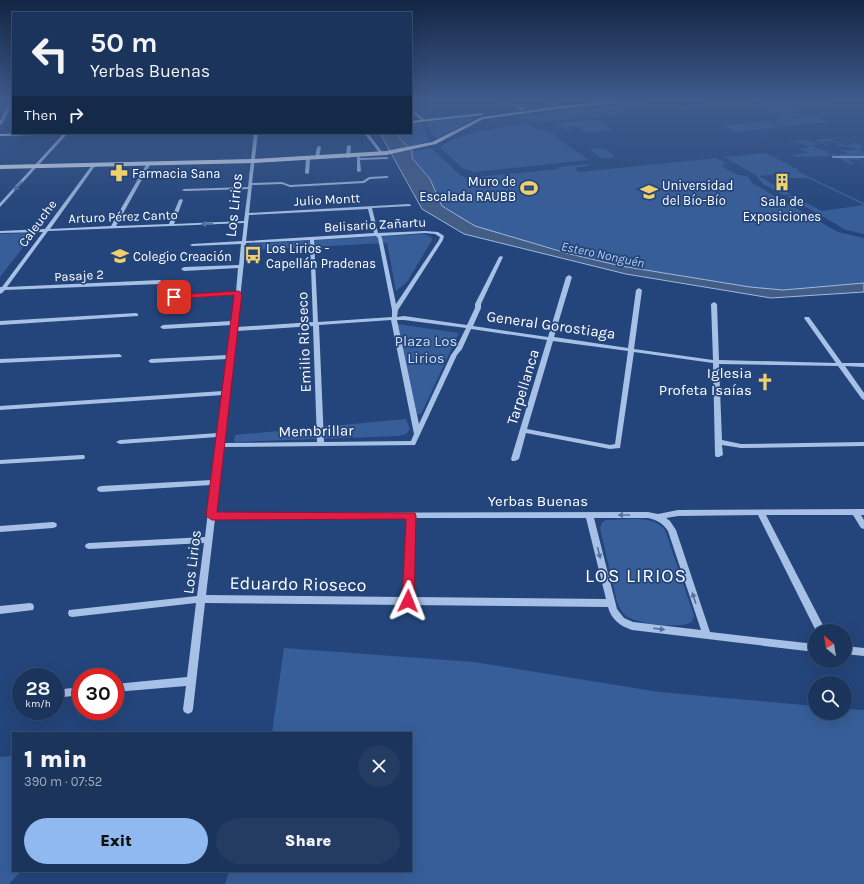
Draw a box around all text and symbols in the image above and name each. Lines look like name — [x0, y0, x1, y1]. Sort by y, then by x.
text: 50 m — [90, 26, 158, 59]
icon: left — [24, 28, 76, 80]
text: Yerbas Buenas — [90, 60, 210, 82]
icon: right — [65, 104, 87, 126]
text: Then — [24, 106, 57, 124]
pharmacy icon: Farmacia Sana — [109, 163, 129, 183]
place label: Farmacia Sana — [132, 166, 221, 181]
street label: Los Lirios — [222, 172, 246, 238]
building icon: Sala de Exposiciones — [772, 172, 792, 192]
place label: Muro de Escalada RAUBB — [419, 174, 516, 204]
sports icon: Muro de Escalada RAUBB — [519, 178, 539, 198]
place label: Universidad del Bío-Bío — [662, 178, 733, 208]
one-way arrow — [13, 181, 23, 191]
school or university icon: Universidad del Bío-Bío — [639, 182, 659, 202]
street label: Julio Montt — [293, 190, 361, 209]
place label: Sala de Exposiciones — [743, 194, 821, 224]
street label: Caleuche — [15, 197, 60, 250]
street label: Arturo Pérez Canto — [68, 207, 178, 226]
street label: Belisario Zañartu — [324, 214, 427, 235]
one-way arrow — [201, 220, 213, 227]
water label: Estero Nonguén — [560, 238, 646, 271]
place label: Los Lirios - Capellán Pradenas — [266, 241, 376, 271]
bus stop icon: Los Lirios - Capellán Pradenas — [243, 245, 263, 265]
school or university icon: Colegio Creación — [110, 246, 130, 266]
place label: Colegio Creación — [133, 249, 232, 264]
street label: Pasaje 2 — [54, 267, 104, 284]
pin — [157, 280, 191, 314]
icon: arrive — [163, 286, 185, 308]
street label: Emilio Rioseco — [293, 291, 315, 393]
street label: General Gorostiaga — [485, 307, 617, 343]
park label: Plaza Los Lirios — [395, 332, 457, 367]
street label: Tarpellanca — [503, 347, 543, 427]
place label: Iglesia Profeta Isaías — [659, 364, 752, 399]
church icon: Iglesia Profeta Isaías — [755, 372, 775, 392]
street label: Membrillar — [278, 421, 354, 441]
street label: Yerbas Buenas — [488, 492, 588, 510]
one-way arrow — [617, 512, 630, 518]
street label: Los Lirios — [179, 529, 205, 595]
one-way arrow — [596, 547, 602, 559]
district label: LOS LIRIOS — [585, 565, 687, 587]
street label: Eduardo Rioseco — [229, 572, 367, 596]
position arrow — [387, 580, 429, 622]
one-way arrow — [691, 591, 697, 603]
north arrow — [808, 624, 852, 668]
map controls — [808, 624, 852, 720]
one-way arrow — [653, 626, 665, 632]
speed limit sign: 30 — [72, 668, 124, 720]
button: search — [808, 676, 852, 720]
text: 28 — [25, 677, 51, 700]
text: km/h — [25, 698, 51, 710]
text: 1 min — [24, 745, 87, 773]
button: close — [358, 745, 400, 787]
text: 390 m · 07:52 — [24, 774, 102, 789]
button: Exit — [24, 818, 208, 864]
button: Share — [216, 818, 400, 864]

